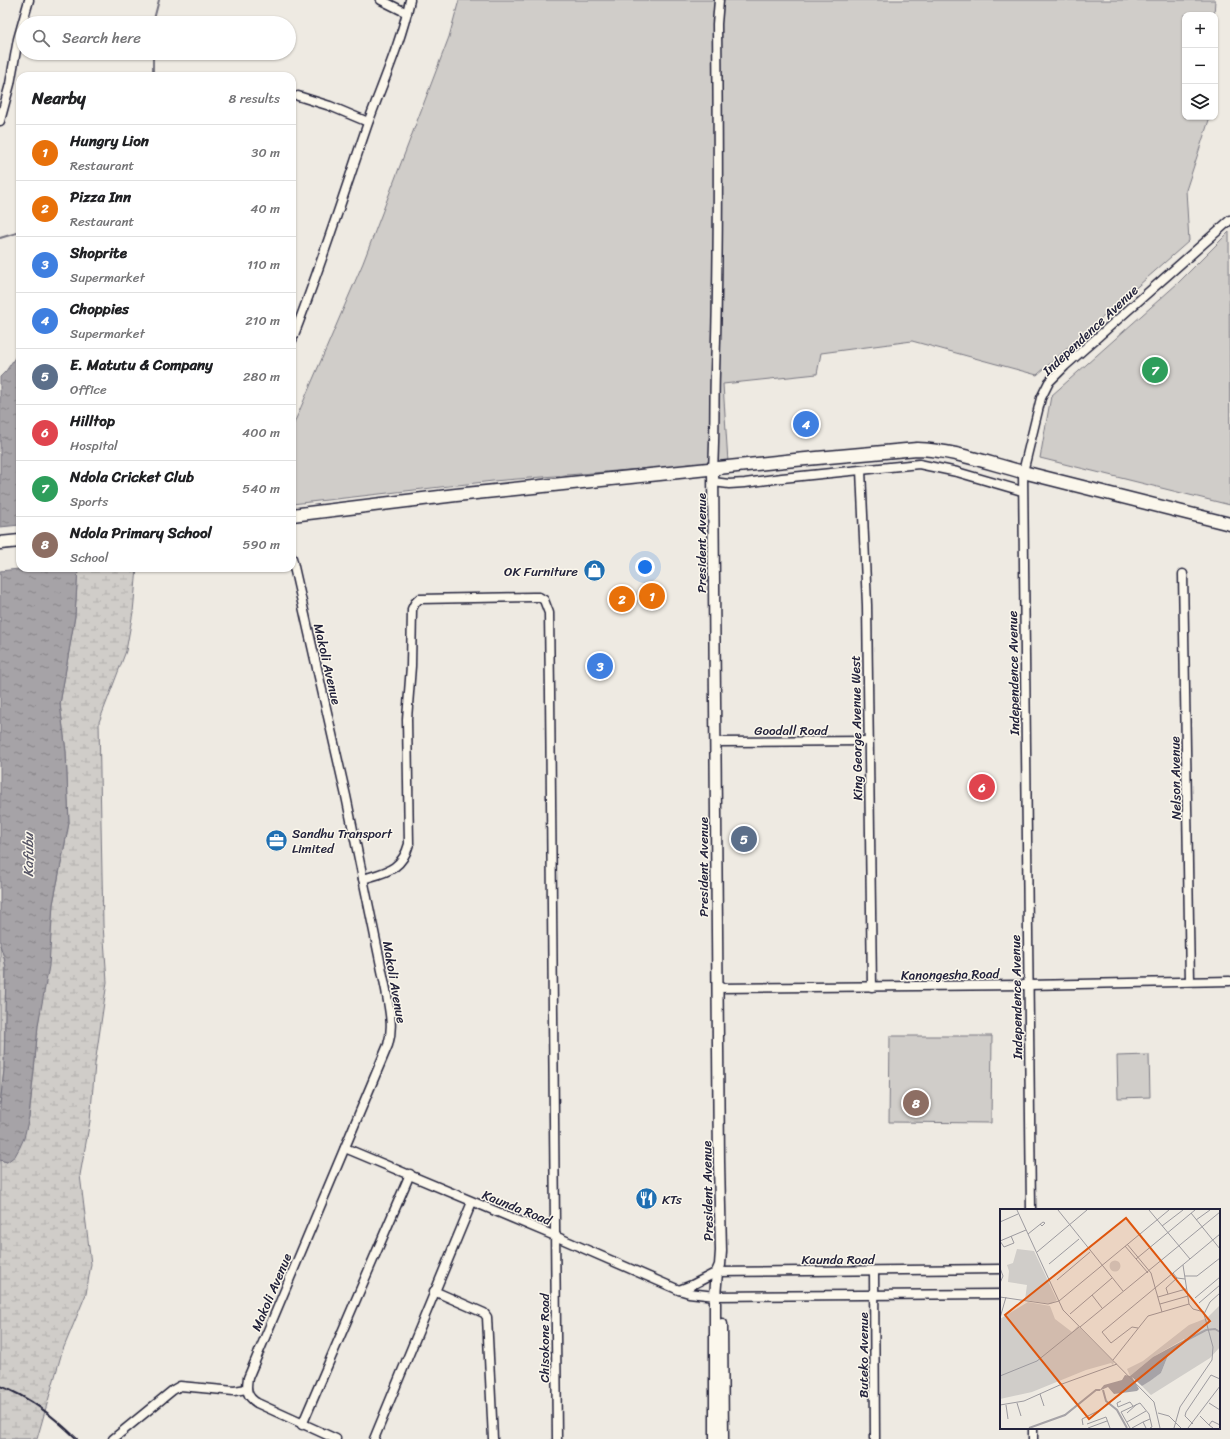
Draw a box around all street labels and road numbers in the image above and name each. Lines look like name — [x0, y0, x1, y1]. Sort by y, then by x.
street label: Independence Avenue — [1036, 279, 1144, 382]
street label: President Avenue — [690, 493, 713, 593]
street label: Independence Avenue — [1001, 610, 1026, 737]
street label: Makoli Avenue — [307, 621, 348, 707]
street label: King George Avenue West — [844, 655, 869, 801]
street label: Goodall Road — [754, 719, 829, 742]
street label: Nelson Avenue — [1163, 736, 1188, 820]
street label: President Avenue — [692, 817, 715, 917]
street label: Independence Avenue — [1004, 934, 1029, 1061]
street label: Makoli Avenue — [376, 939, 413, 1025]
street label: Kanongesha Road — [901, 962, 1001, 987]
street label: President Avenue — [695, 1141, 720, 1241]
street label: Kaunda Road — [479, 1183, 556, 1232]
street label: Kaunda Road — [801, 1248, 876, 1271]
street label: Makoli Avenue — [245, 1250, 298, 1335]
street label: Chisokone Road — [533, 1292, 556, 1383]
street label: Buteko Avenue — [852, 1312, 875, 1398]

